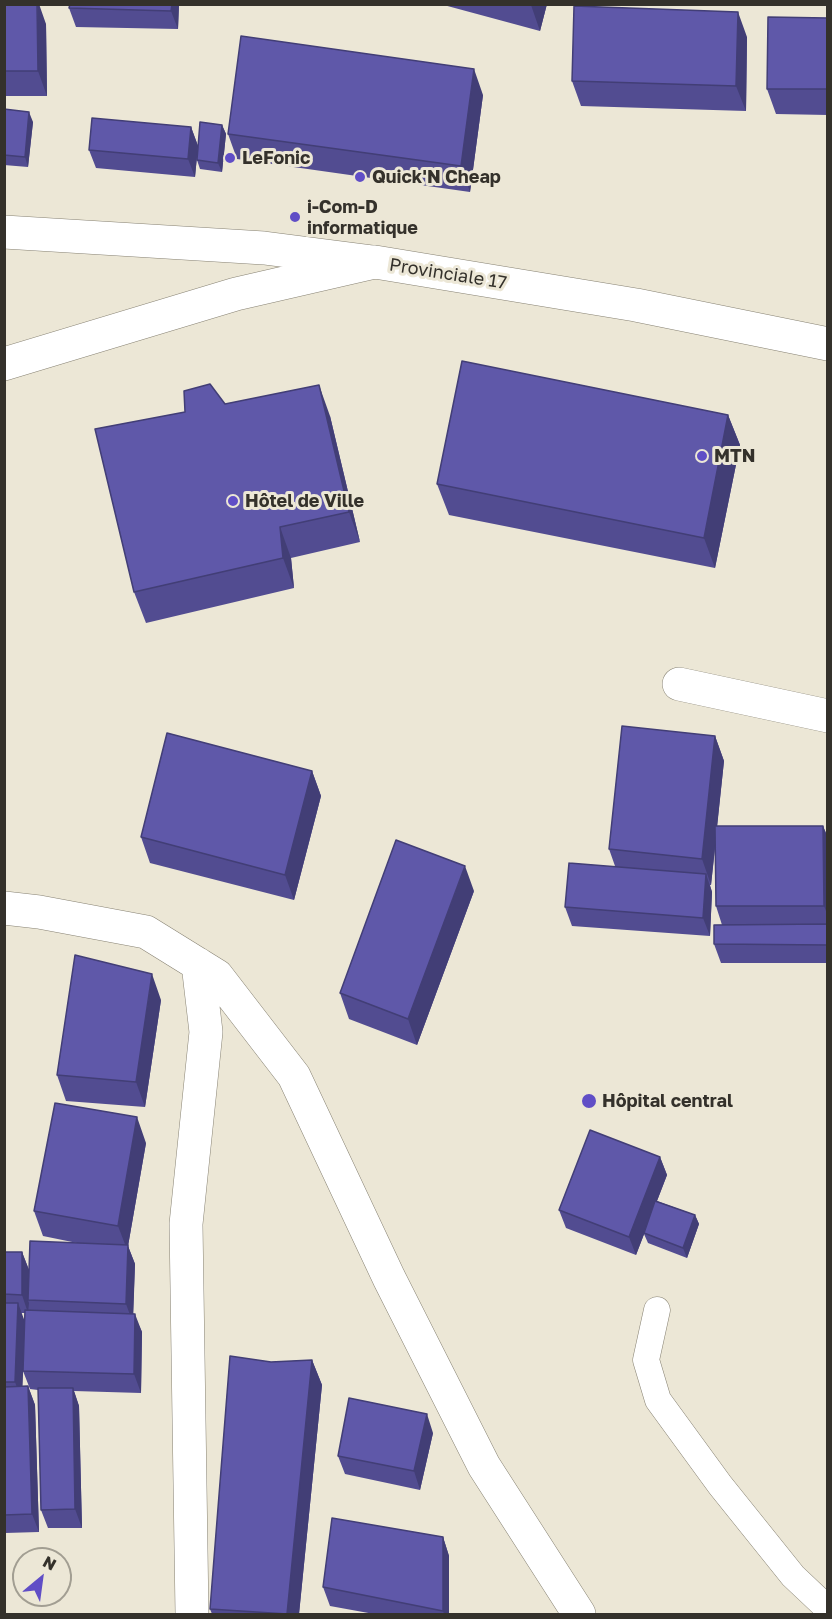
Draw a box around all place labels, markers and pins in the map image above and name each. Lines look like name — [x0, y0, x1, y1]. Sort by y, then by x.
place label: LeFonic — [242, 147, 310, 169]
marker: LeFonic — [223, 151, 237, 165]
place label: Quick'N Cheap — [372, 166, 501, 188]
marker: Quick'N Cheap — [353, 170, 367, 184]
place label: i-Com-D informatique — [307, 196, 418, 238]
marker: i-Com-D informatique — [288, 210, 302, 224]
place label: MTN — [714, 445, 755, 467]
marker: MTN — [695, 449, 709, 463]
place label: Hôtel de Ville — [245, 490, 364, 512]
marker: Hôtel de Ville — [226, 494, 240, 508]
place label: Hôpital central — [602, 1090, 733, 1112]
marker: Hôpital central — [580, 1092, 598, 1110]

